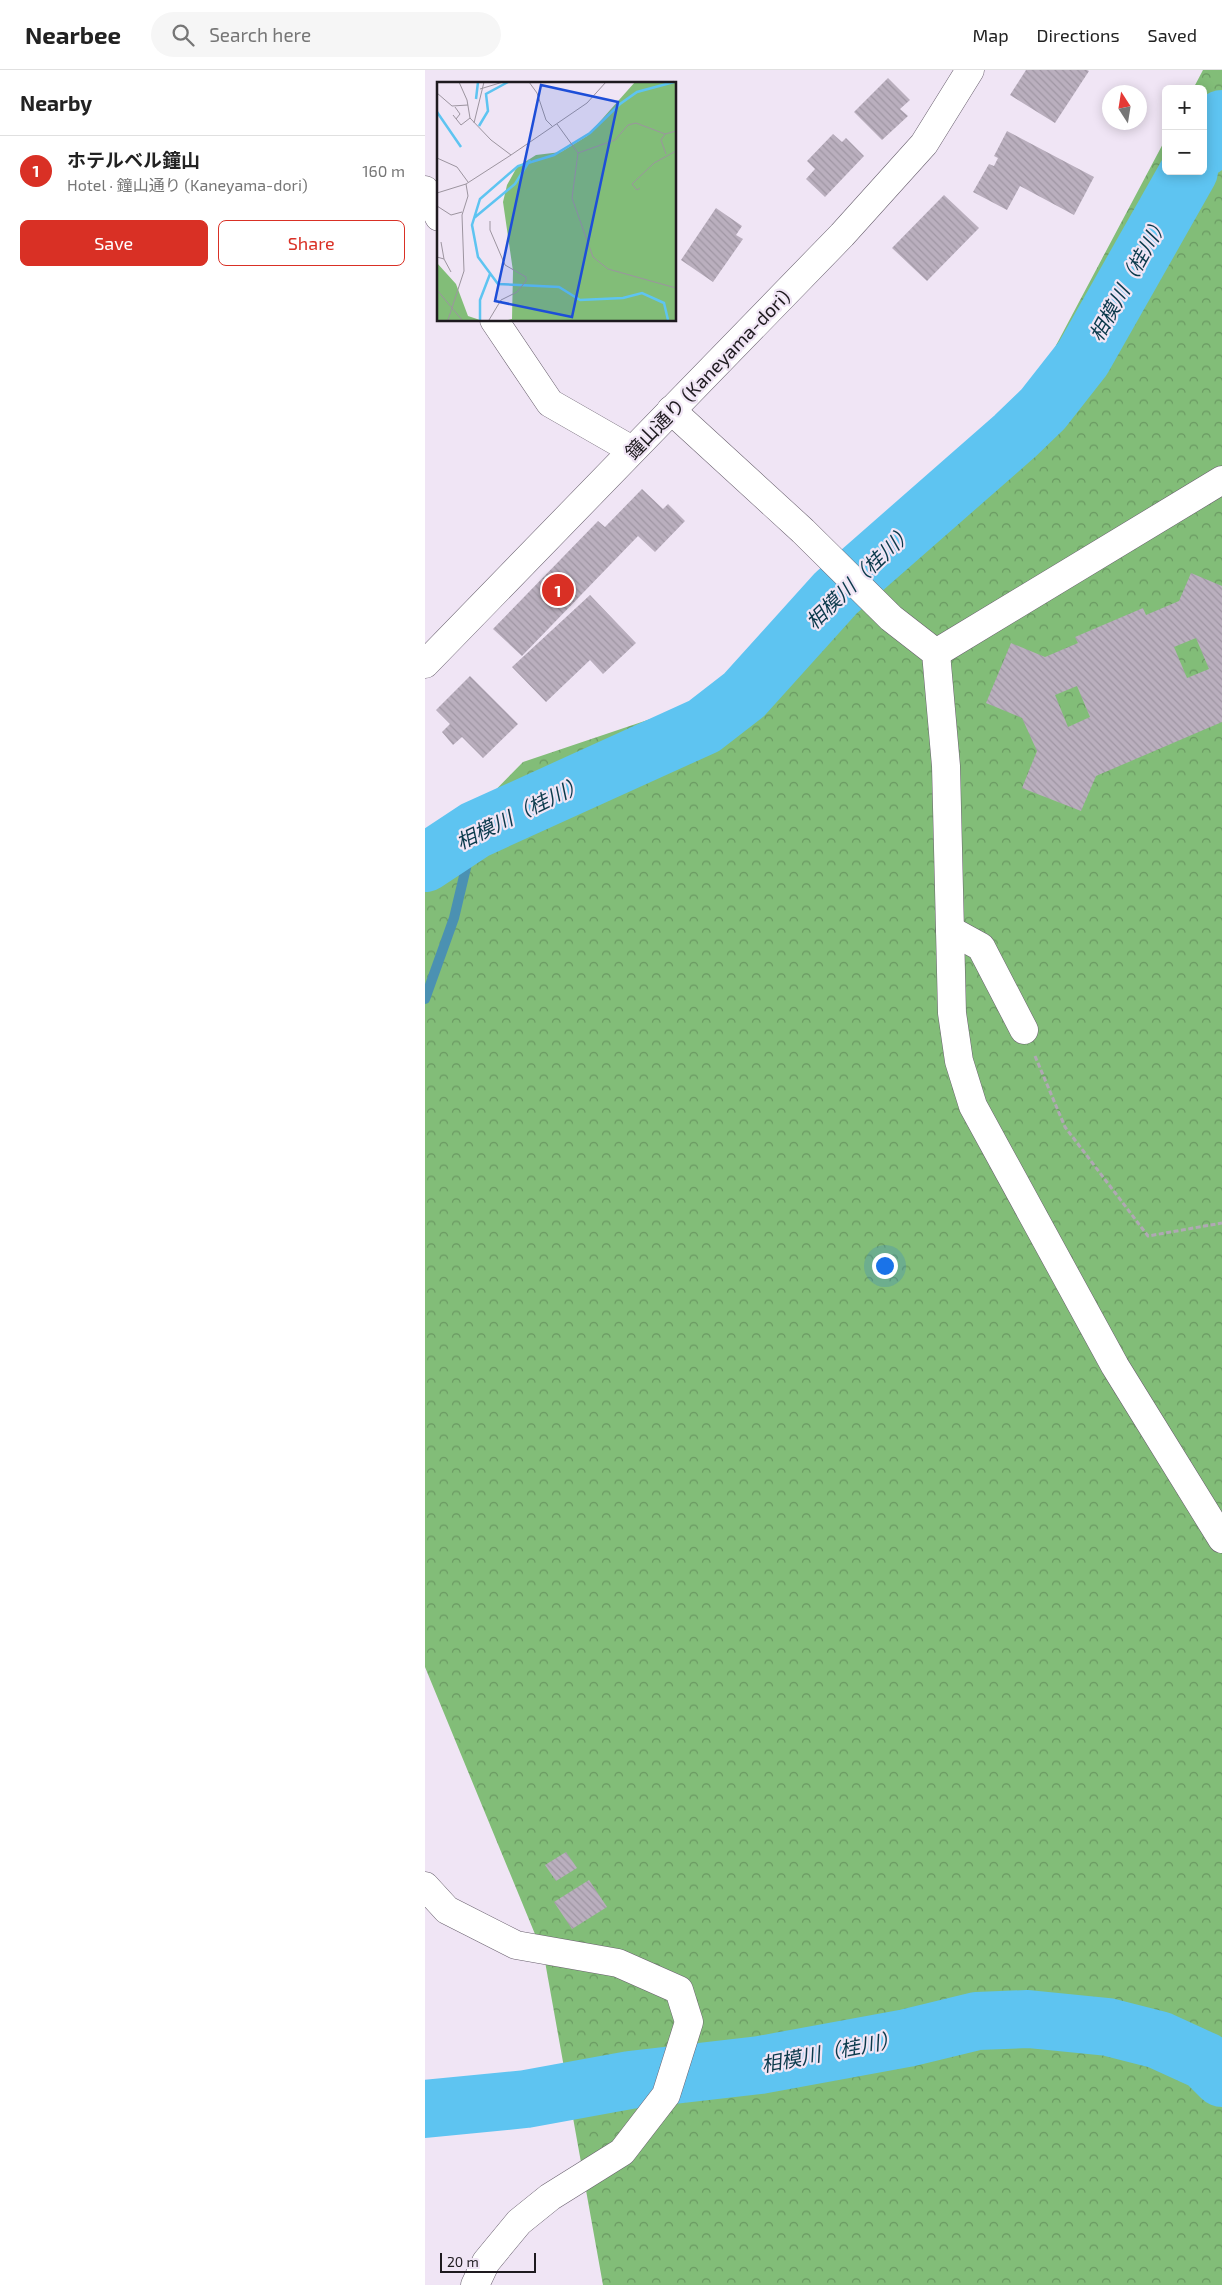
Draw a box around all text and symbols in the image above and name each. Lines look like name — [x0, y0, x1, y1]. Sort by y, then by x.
search box — [151, 12, 501, 57]
text: Nearbee — [25, 20, 121, 49]
icon: search — [169, 21, 197, 49]
text: Search here — [209, 23, 311, 46]
text: Map — [972, 24, 1009, 46]
text: Directions — [1037, 24, 1120, 46]
text: Saved — [1148, 24, 1197, 46]
inset map — [437, 82, 676, 321]
north arrow — [1102, 85, 1147, 130]
map controls — [1162, 85, 1207, 175]
button: + — [1162, 85, 1207, 130]
text: Nearby — [20, 90, 92, 115]
button: − — [1162, 130, 1207, 175]
text: ホテルベル鐘山 — [67, 148, 200, 171]
text: 1 — [33, 161, 39, 180]
text: 160 m — [362, 161, 405, 180]
text: Hotel · 鐘山通り (Kaneyama-dori) — [67, 175, 308, 194]
water label: 相模川（桂川） — [1084, 211, 1172, 345]
button: Save — [20, 220, 208, 266]
button: Share — [218, 220, 405, 266]
street label: 鐘山通り (Kaneyama-dori) — [620, 284, 794, 464]
water label: 相模川（桂川） — [800, 519, 918, 633]
pin: 1 — [542, 571, 574, 609]
water label: 相模川（桂川） — [452, 771, 588, 853]
your location — [872, 1253, 898, 1279]
water label: 相模川（桂川） — [759, 2026, 901, 2076]
scale bar — [440, 2250, 536, 2273]
text: 20 m — [447, 2253, 479, 2270]

